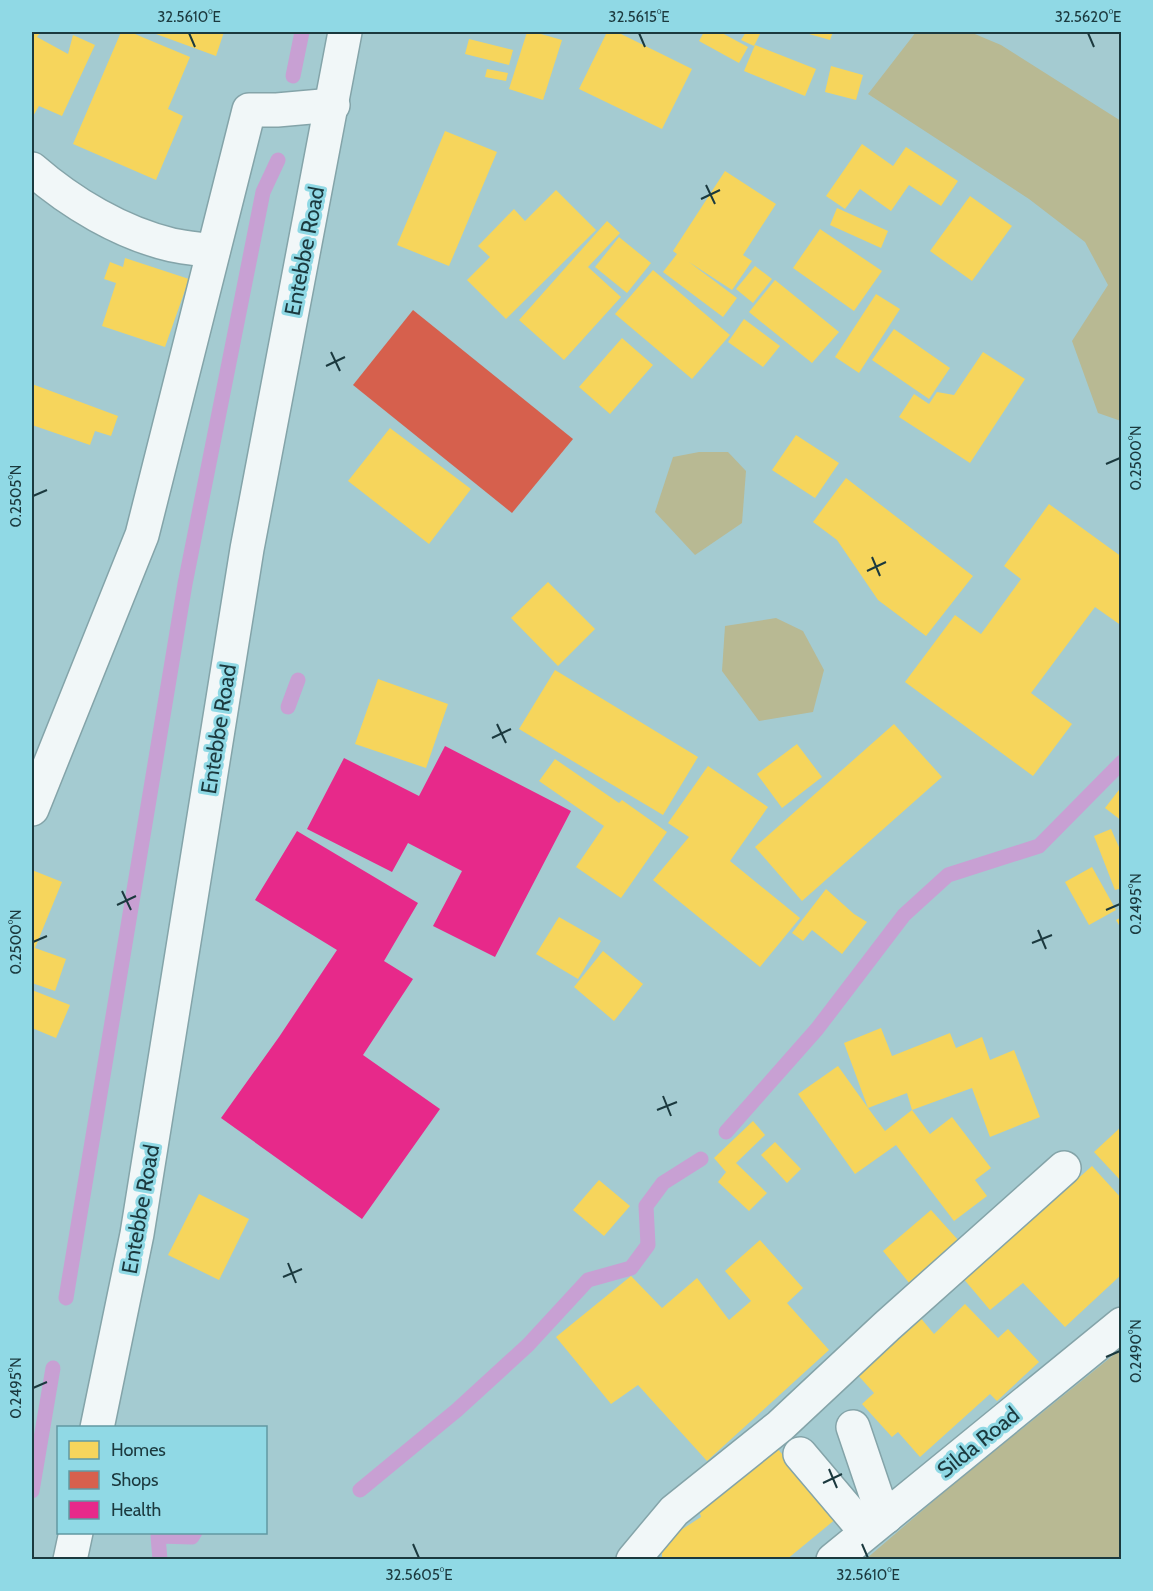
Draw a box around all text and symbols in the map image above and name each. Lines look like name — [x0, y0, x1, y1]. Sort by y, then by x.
text: 32.5610°E — [157, 8, 221, 26]
text: 32.5615°E — [608, 8, 670, 26]
text: 32.5620°E — [1055, 8, 1121, 26]
street label: Entebbe Road — [279, 184, 330, 318]
text: 0.2500°N — [1127, 425, 1145, 491]
text: 0.2505°N — [7, 465, 25, 527]
street label: Entebbe Road — [195, 662, 242, 796]
text: 0.2495°N — [1127, 873, 1145, 935]
text: 0.2500°N — [7, 909, 25, 975]
street label: Entebbe Road — [116, 1142, 165, 1276]
text: 0.2490°N — [1127, 1319, 1145, 1383]
text: 0.2495°N — [7, 1357, 25, 1419]
street label: Silda Road — [932, 1401, 1025, 1484]
legend — [57, 1426, 267, 1534]
text: Homes — [111, 1439, 166, 1461]
text: Shops — [111, 1469, 159, 1491]
text: Health — [111, 1499, 161, 1521]
text: 32.5605°E — [386, 1566, 453, 1584]
text: 32.5610°E — [836, 1566, 900, 1584]

